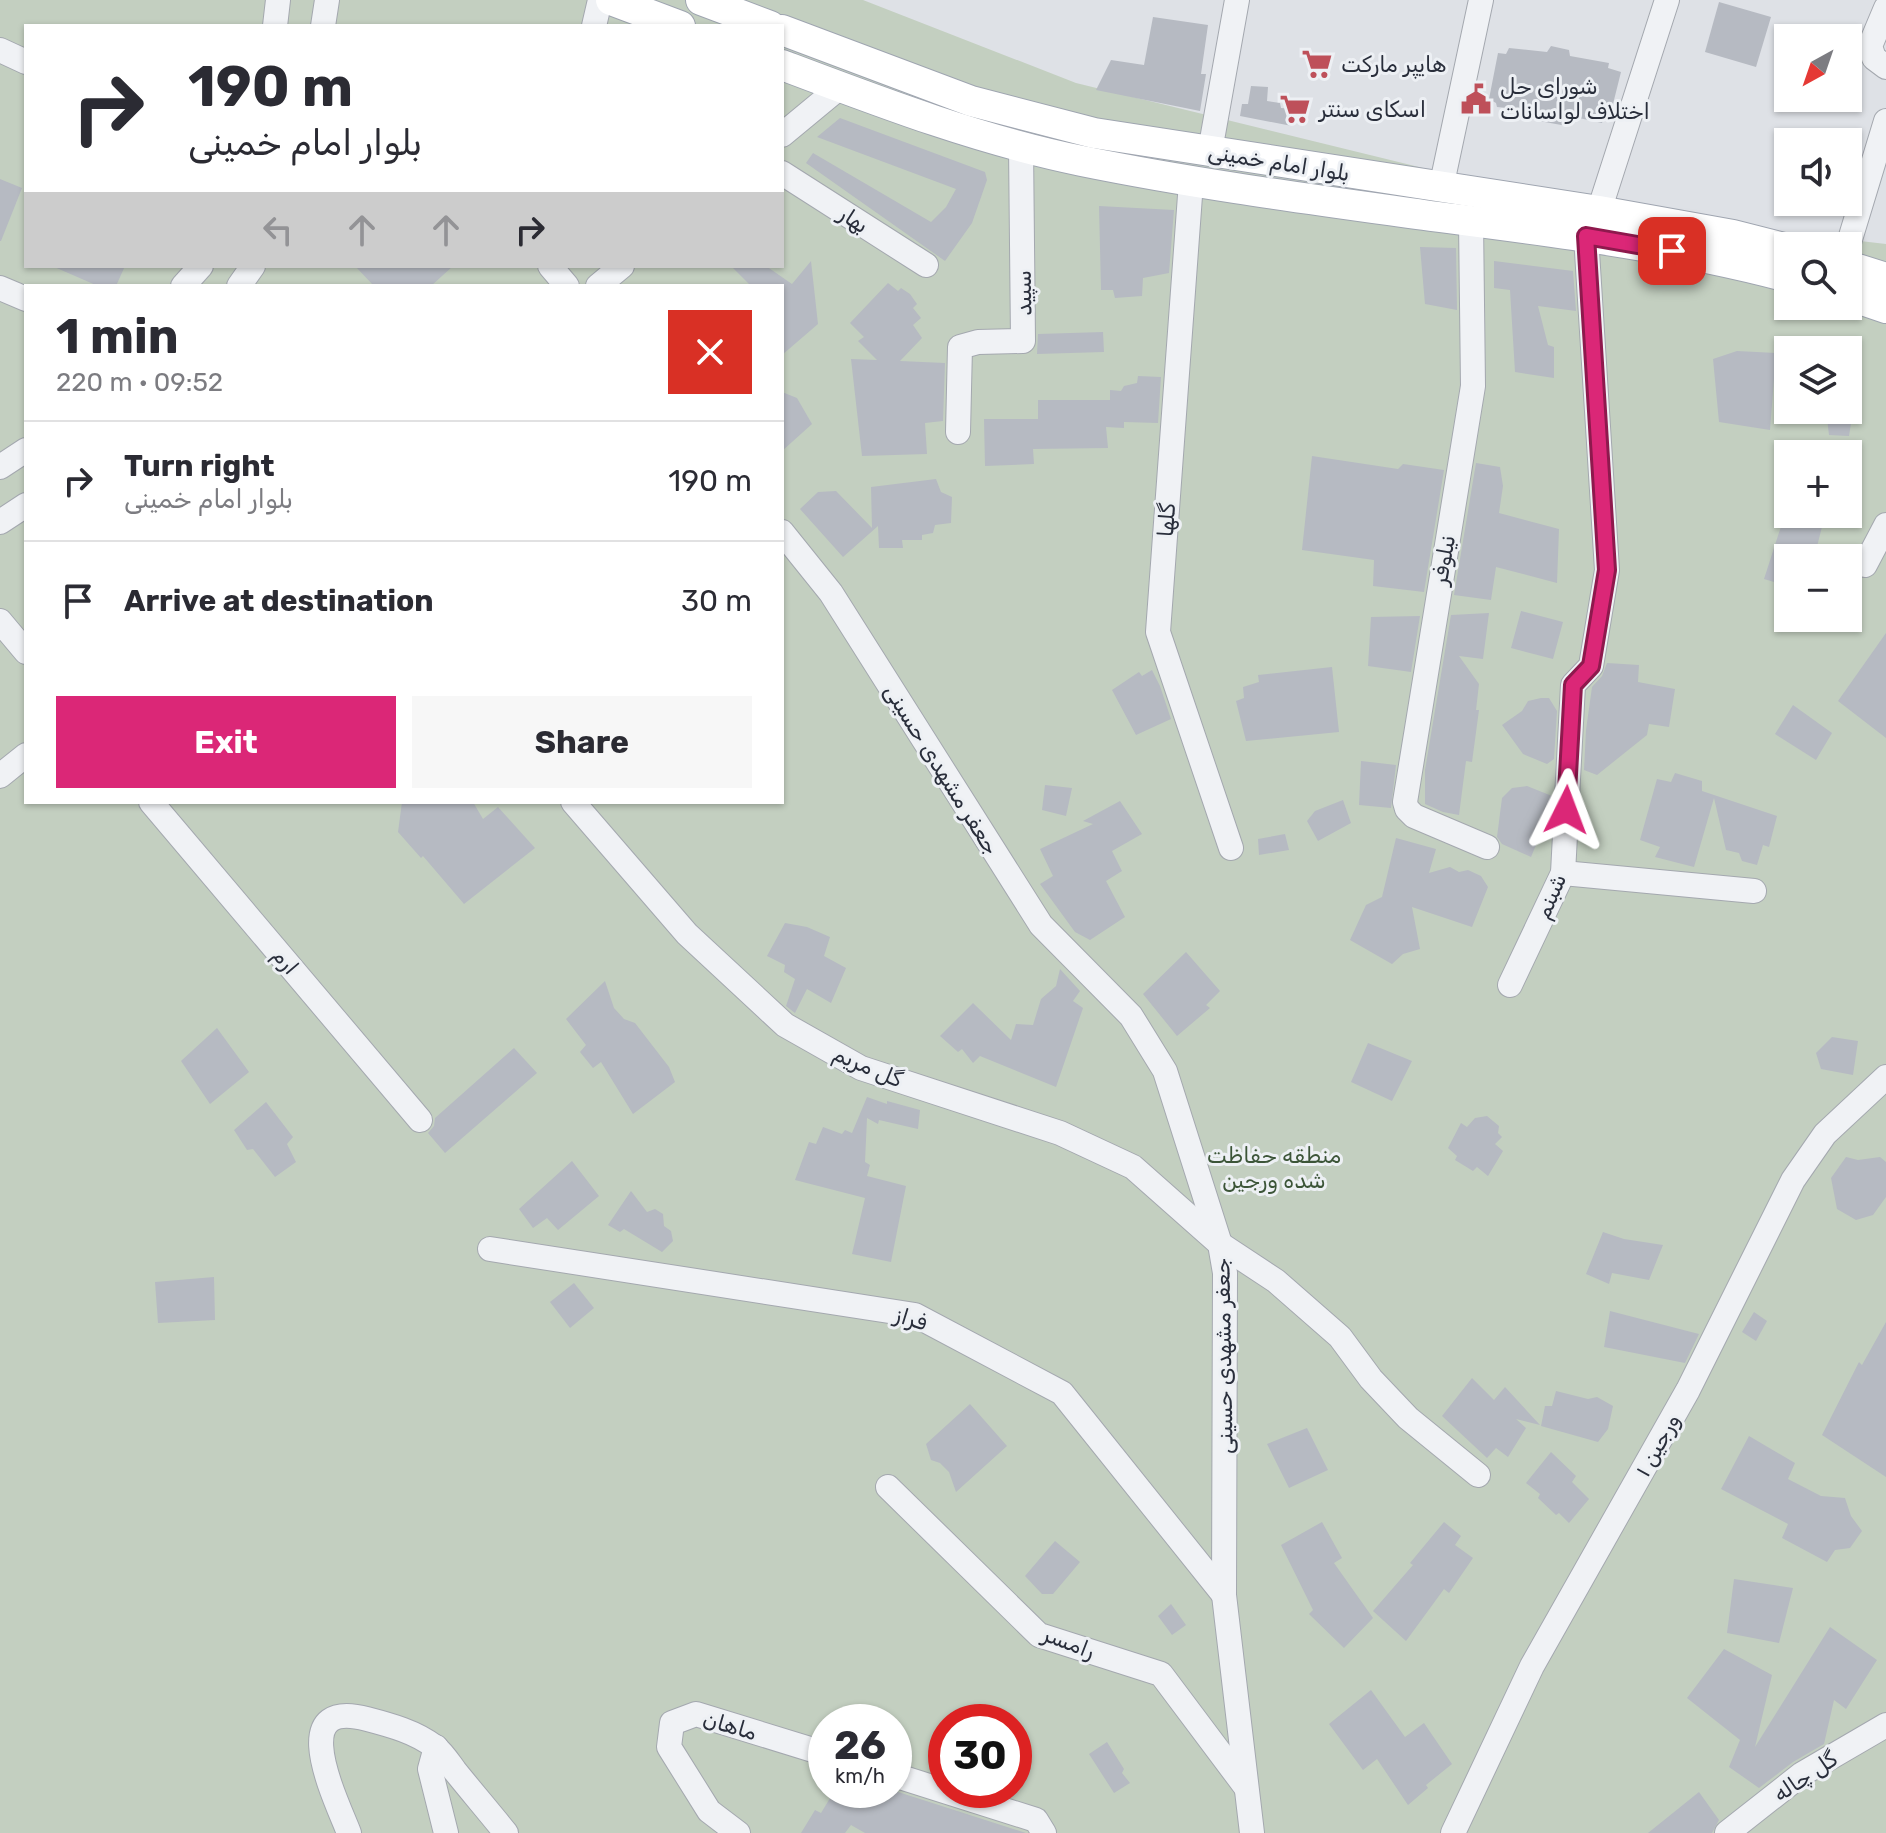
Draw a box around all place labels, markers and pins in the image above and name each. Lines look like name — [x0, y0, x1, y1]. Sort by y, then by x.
supermarket icon: هایپر مارکت — [1300, 47, 1334, 81]
place label: هایپر مارکت — [1341, 51, 1446, 79]
place label: شورای حل اختلاف لواسانات — [1500, 73, 1650, 125]
public building icon: شورای حل اختلاف لواسانات — [1459, 82, 1493, 116]
supermarket icon: اسکای سنتر — [1278, 92, 1312, 126]
place label: اسکای سنتر — [1317, 96, 1426, 123]
pin — [1638, 217, 1706, 285]

